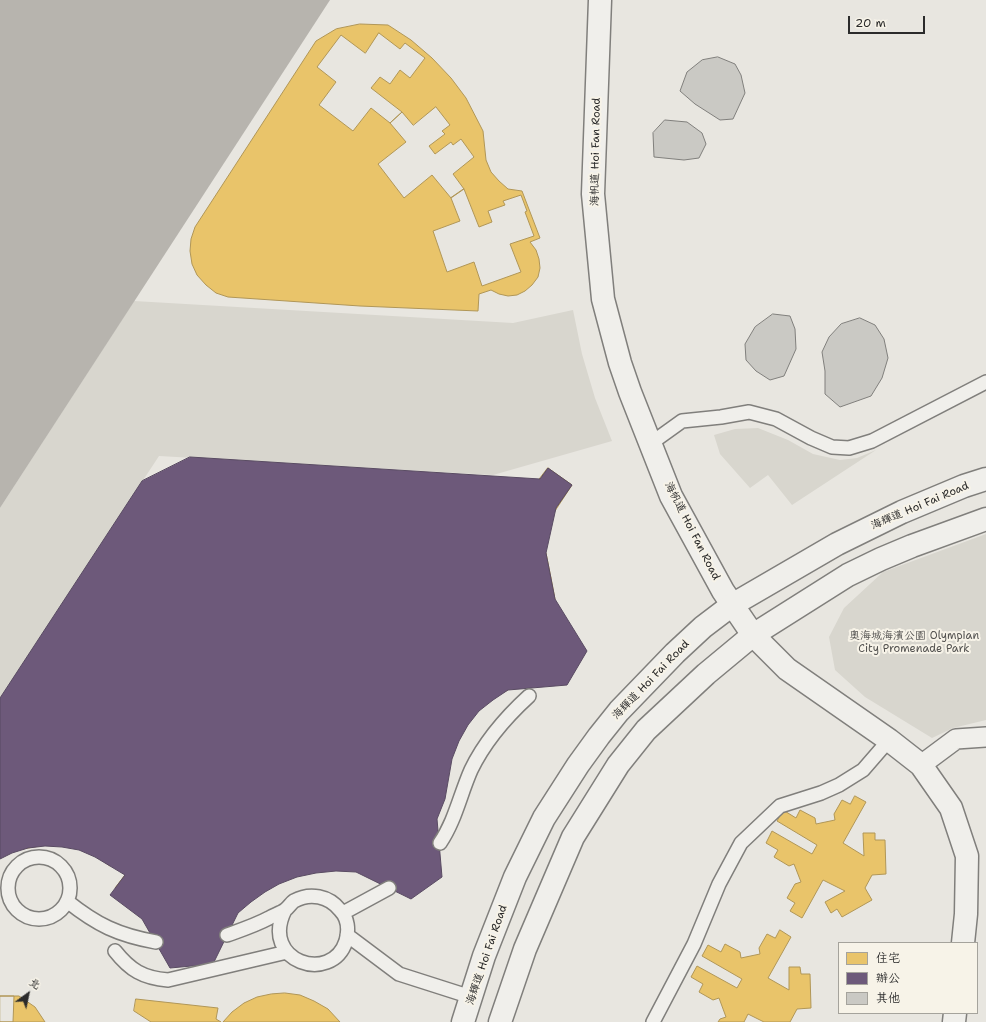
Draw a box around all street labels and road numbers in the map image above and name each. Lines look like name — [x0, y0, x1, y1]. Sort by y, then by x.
street label: 海帆道 Hoi Fan Road — [588, 98, 604, 206]
street label: 海輝道 Hoi Fai Road — [869, 479, 971, 533]
street label: 海帆道 Hoi Fan Road — [661, 480, 723, 582]
street label: 海輝道 Hoi Fai Road — [610, 638, 692, 722]
street label: 海輝道 Hoi Fai Road — [464, 903, 510, 1007]

